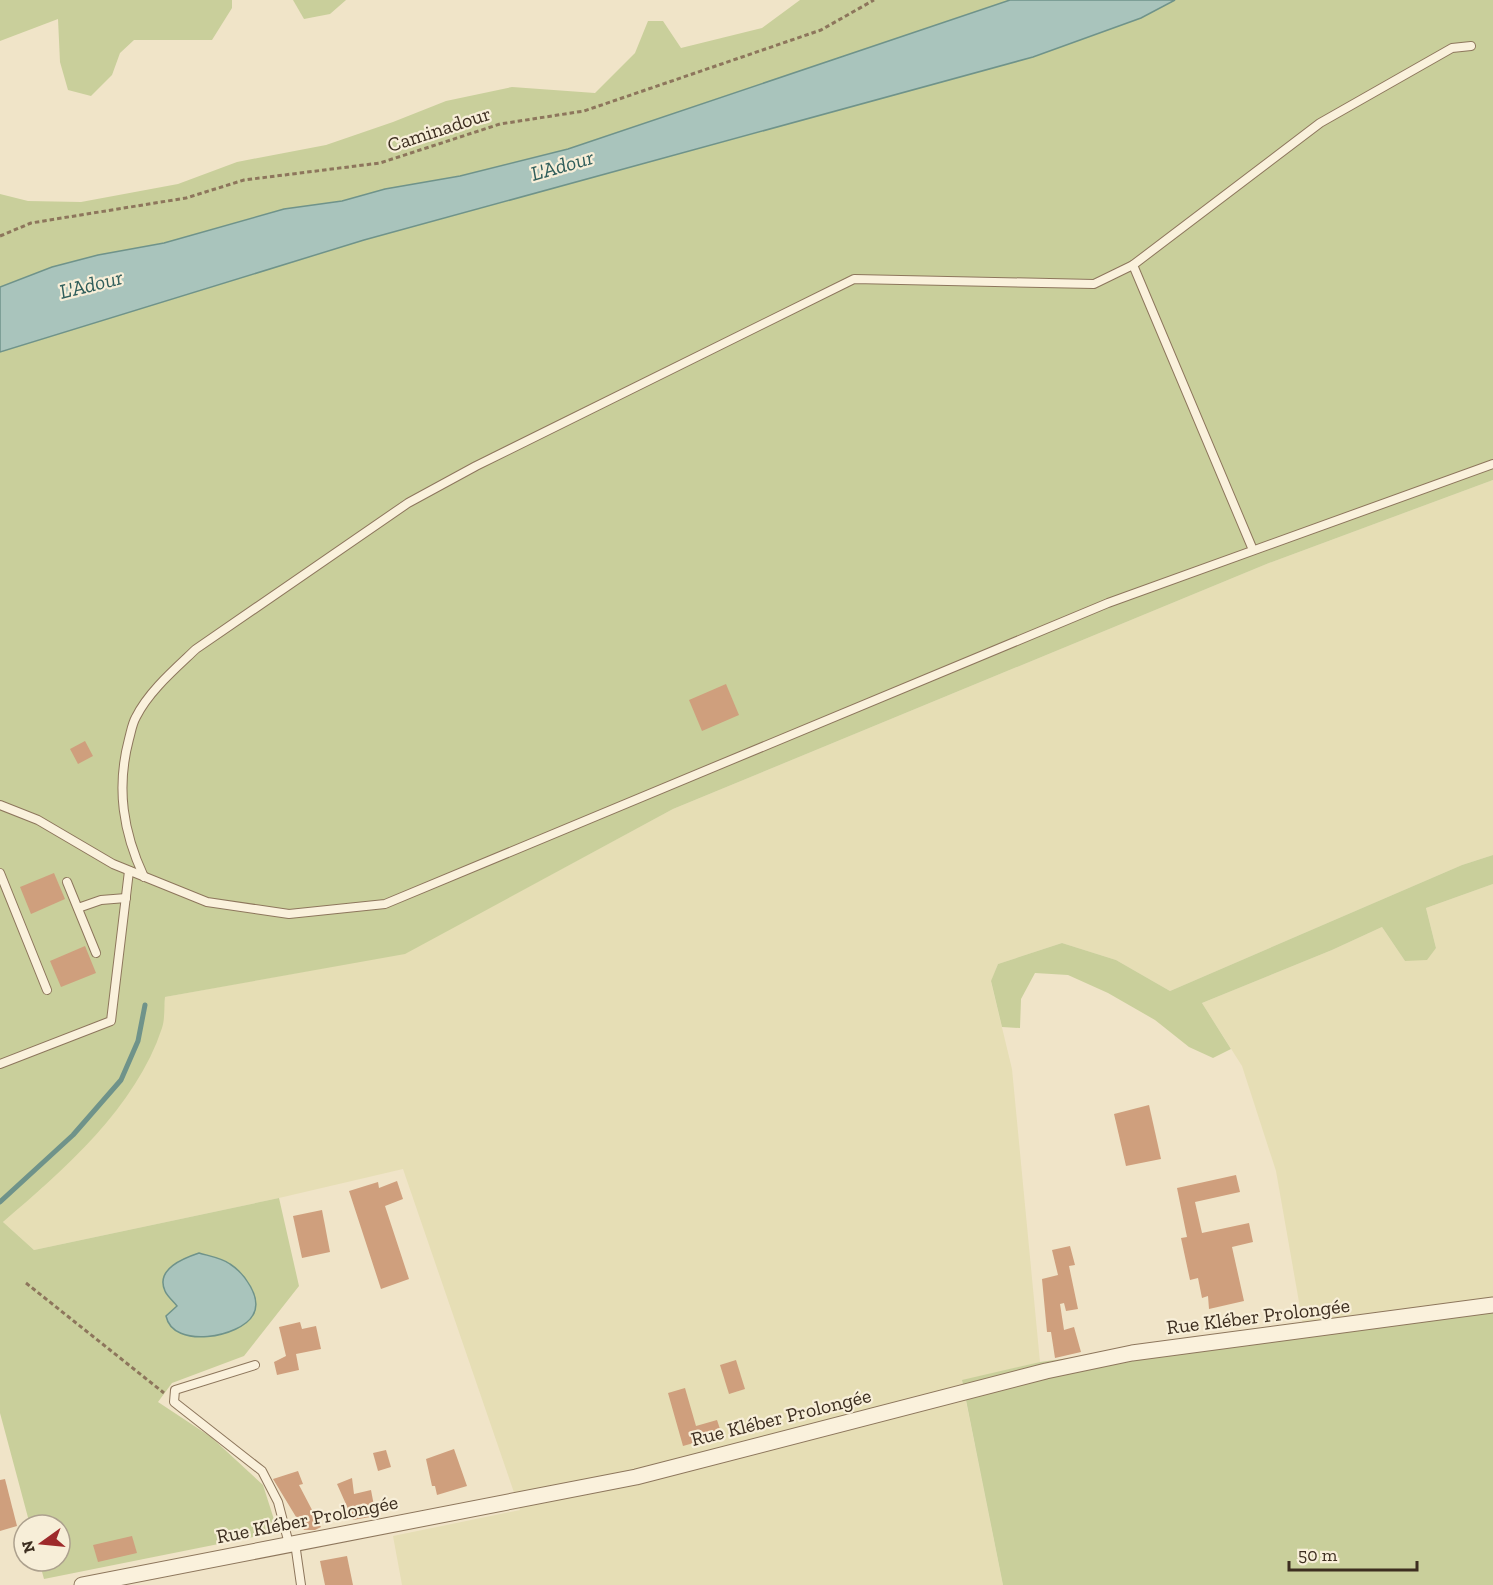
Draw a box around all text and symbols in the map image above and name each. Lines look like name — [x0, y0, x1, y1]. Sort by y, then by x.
street label: Caminadour — [384, 101, 494, 157]
water label: L'Adour — [528, 144, 597, 186]
water label: L'Adour — [57, 264, 126, 304]
street label: Rue Kléber Prolongée — [1165, 1293, 1351, 1339]
street label: Rue Kléber Prolongée — [688, 1383, 874, 1451]
street label: Rue Kléber Prolongée — [214, 1490, 400, 1548]
north arrow — [12, 1513, 72, 1573]
scale bar — [1289, 1534, 1416, 1572]
text: N — [17, 1538, 39, 1555]
text: 50 m — [1298, 1544, 1338, 1566]

